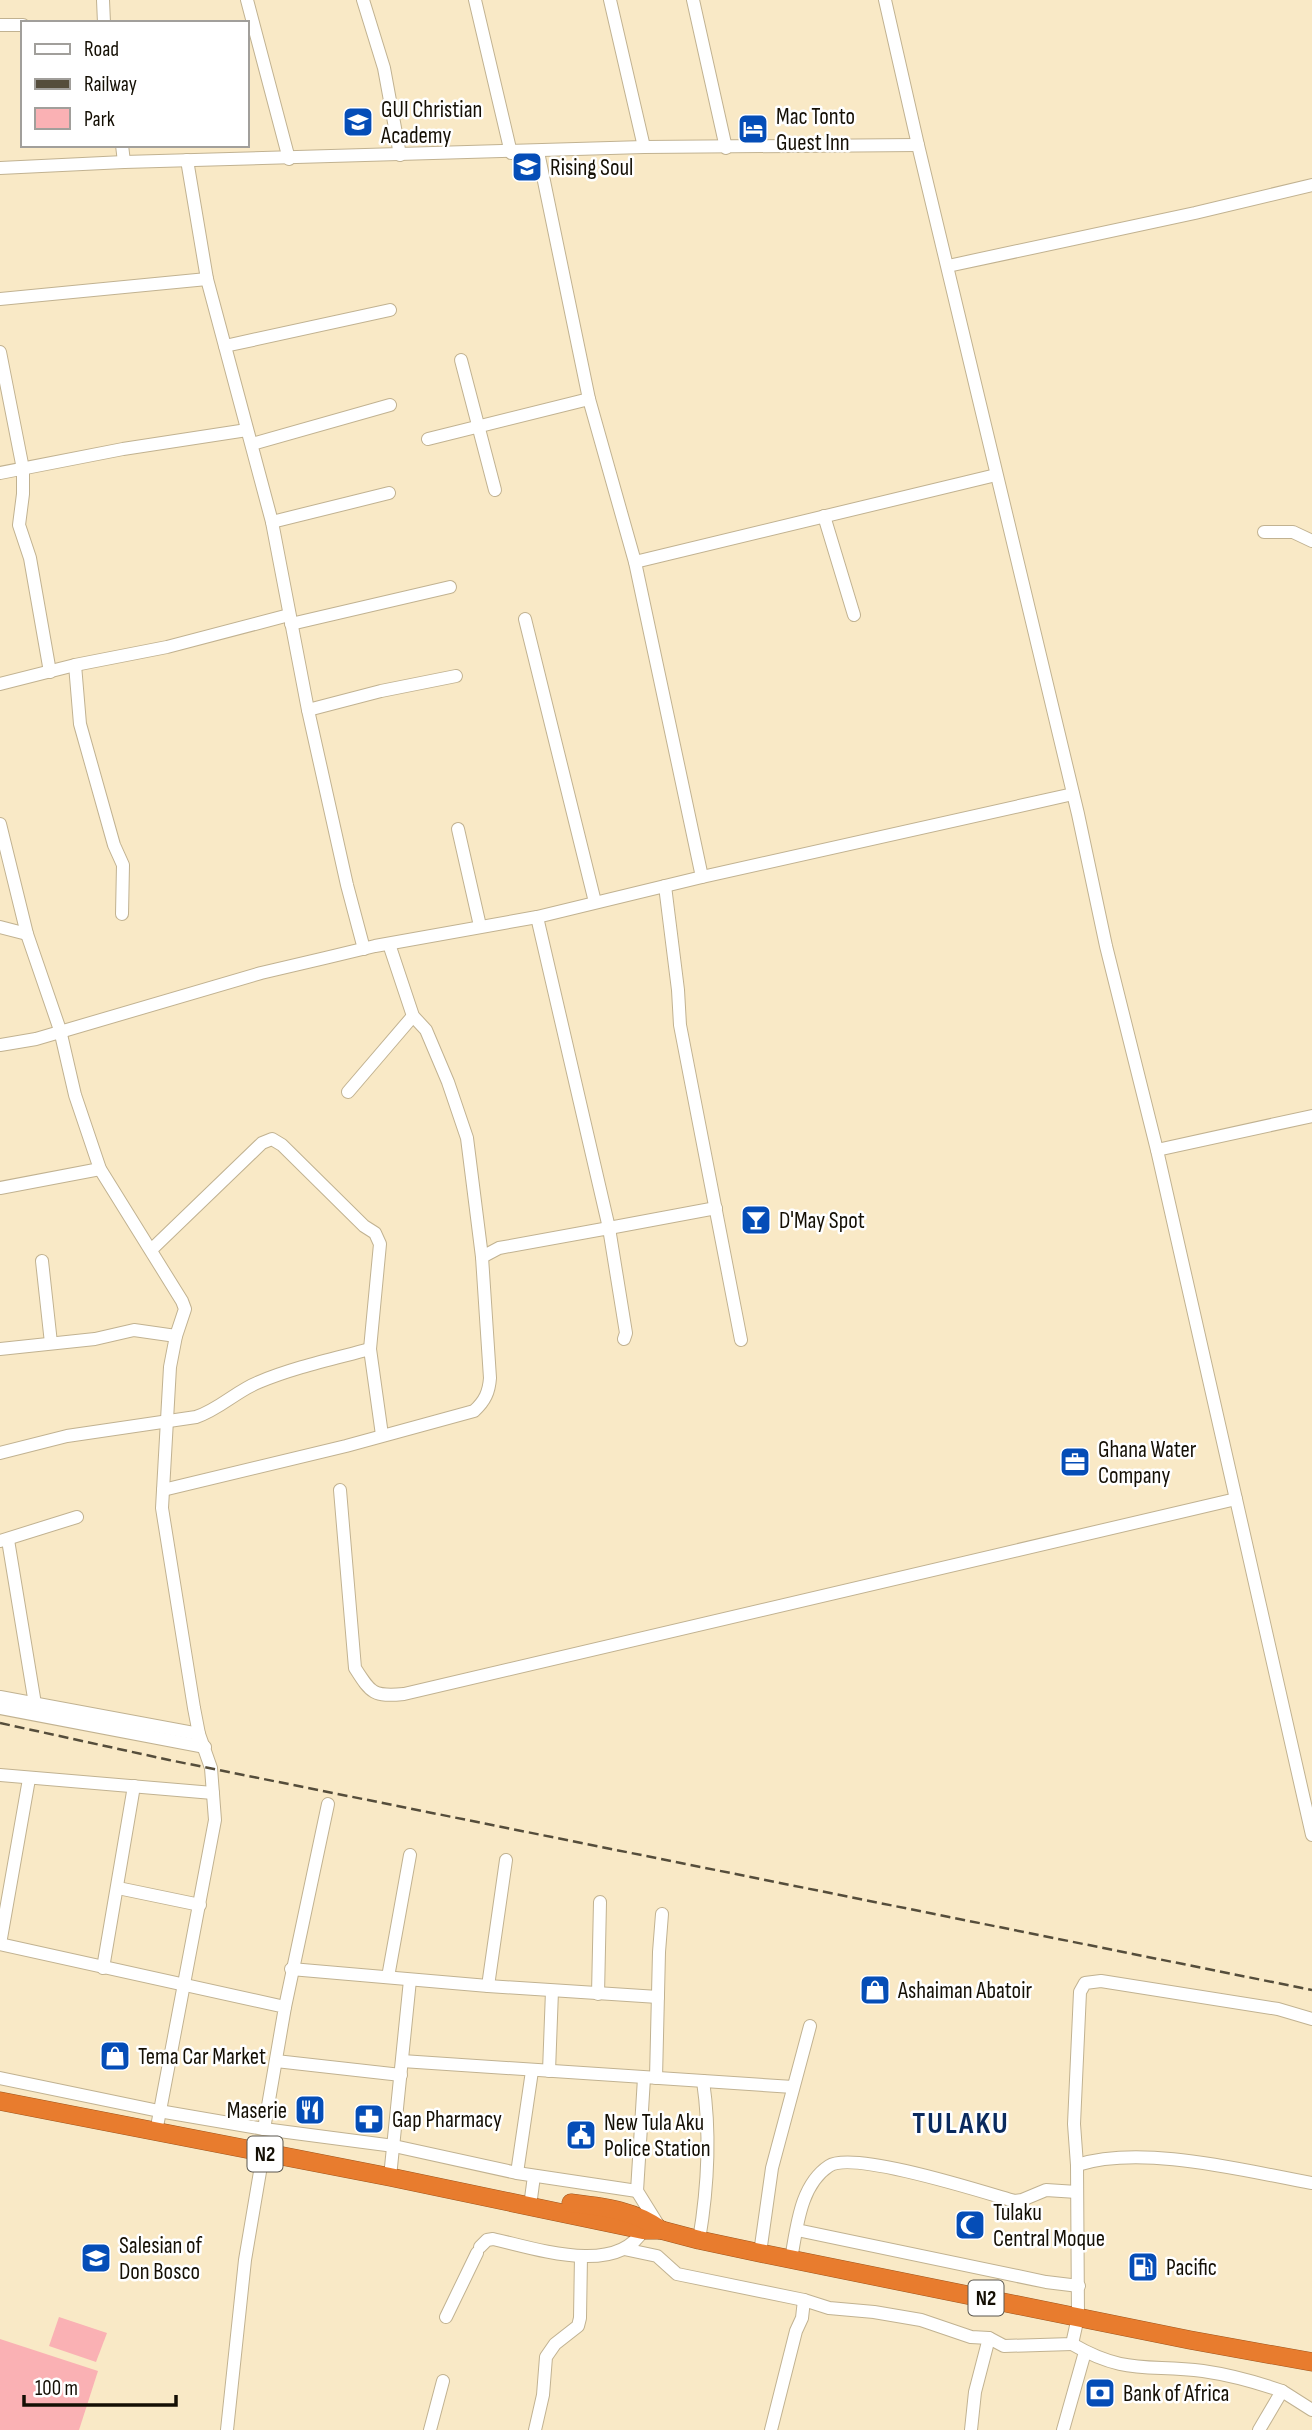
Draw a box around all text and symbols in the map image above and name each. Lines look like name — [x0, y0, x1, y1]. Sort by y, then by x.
legend — [21, 21, 248, 147]
text: Road — [84, 37, 119, 62]
text: Railway — [84, 72, 137, 97]
place label: GUI Christian Academy — [380, 96, 482, 150]
place label: Mac Tonto Guest Inn — [776, 103, 855, 157]
school or university icon: GUI Christian Academy — [341, 105, 375, 139]
text: Park — [84, 107, 115, 132]
hotel icon: Mac Tonto Guest Inn — [736, 112, 770, 146]
school or university icon: Rising Soul — [510, 150, 544, 184]
place label: Rising Soul — [550, 154, 633, 182]
bar icon: D'May Spot — [739, 1203, 773, 1237]
place label: D'May Spot — [779, 1207, 865, 1235]
place label: Ghana Water Company — [1098, 1436, 1197, 1490]
office icon: Ghana Water Company — [1058, 1445, 1092, 1479]
shop icon: Ashaiman Abatoir — [858, 1973, 892, 2007]
place label: Ashaiman Abatoir — [897, 1977, 1032, 2005]
shop icon: Tema Car Market — [98, 2039, 132, 2073]
place label: Tema Car Market — [138, 2043, 266, 2071]
restaurant icon: Maserie — [293, 2093, 327, 2127]
place label: Maserie — [227, 2097, 287, 2125]
pharmacy icon: Gap Pharmacy — [352, 2102, 386, 2136]
place label: Gap Pharmacy — [392, 2106, 502, 2134]
district label: TULAKU — [912, 2106, 1010, 2142]
place label: New Tula Aku Police Station — [604, 2109, 711, 2163]
public building icon: New Tula Aku Police Station — [564, 2118, 598, 2152]
road number: N2 — [247, 2136, 282, 2172]
place label: Tulaku Central Moque — [993, 2199, 1105, 2253]
mosque icon: Tulaku Central Moque — [953, 2208, 987, 2242]
place label: Salesian of Don Bosco — [119, 2232, 203, 2286]
school or university icon: Salesian of Don Bosco — [79, 2241, 113, 2275]
fuel station icon: Pacific — [1126, 2250, 1160, 2284]
place label: Pacific — [1166, 2254, 1217, 2282]
road number: N2 — [968, 2280, 1004, 2316]
scale bar — [24, 2364, 177, 2408]
text: 100 m — [35, 2376, 78, 2401]
bank icon: Bank of Africa — [1083, 2376, 1117, 2410]
place label: Bank of Africa — [1123, 2380, 1229, 2408]

